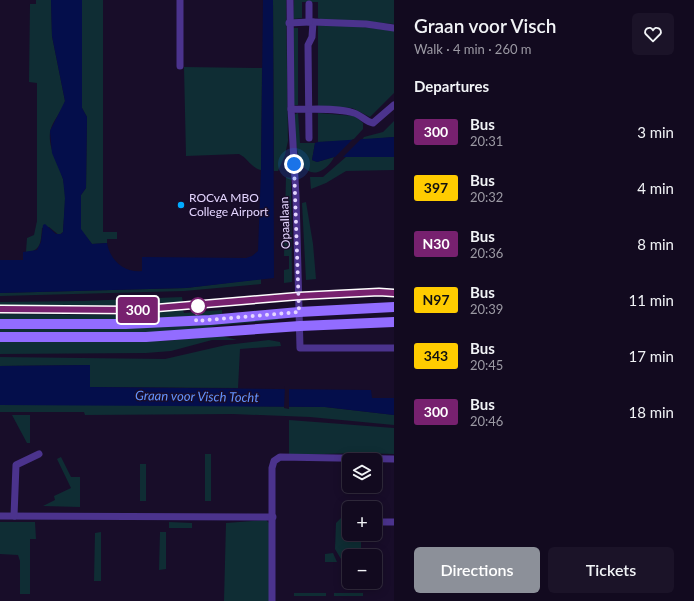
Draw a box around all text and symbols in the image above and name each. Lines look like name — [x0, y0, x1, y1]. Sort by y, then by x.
button: heart — [632, 13, 674, 55]
text: Graan voor Visch — [414, 14, 556, 37]
text: Walk · 4 min · 260 m — [414, 41, 532, 57]
text: Departures — [414, 77, 489, 95]
text: Bus — [470, 115, 495, 133]
text: 300 — [424, 123, 448, 140]
text: 3 min — [637, 123, 674, 141]
text: 20:31 — [470, 133, 503, 149]
your location — [284, 154, 304, 174]
text: Bus — [470, 171, 495, 189]
text: 397 — [424, 179, 448, 196]
text: 4 min — [637, 179, 674, 197]
text: 20:32 — [470, 189, 503, 205]
place label: ROCvA MBO College Airport — [189, 190, 269, 219]
street label: Opaallaan — [276, 197, 293, 249]
marker: ROCvA MBO College Airport — [176, 200, 186, 210]
text: Bus — [470, 227, 495, 245]
text: N30 — [422, 235, 450, 252]
text: 8 min — [637, 235, 674, 253]
text: 20:36 — [470, 245, 503, 261]
text: Bus — [470, 283, 495, 301]
text: N97 — [422, 291, 450, 308]
text: 11 min — [628, 291, 674, 309]
line badge: 300 — [115, 297, 161, 323]
unlabelled marker — [189, 297, 207, 315]
text: 300 — [126, 301, 150, 318]
text: 20:39 — [470, 301, 503, 317]
text: Bus — [470, 339, 495, 357]
text: 343 — [424, 347, 448, 364]
text: 17 min — [628, 347, 674, 365]
text: 20:45 — [470, 357, 503, 373]
water label: Graan voor Visch Tocht — [135, 387, 259, 405]
text: Bus — [470, 395, 495, 413]
text: 300 — [424, 403, 448, 420]
text: 18 min — [628, 403, 674, 421]
text: 20:46 — [470, 413, 503, 429]
map controls — [342, 453, 382, 589]
button: layers — [342, 453, 382, 493]
button: + — [342, 501, 382, 541]
button: Directions — [414, 547, 540, 593]
button: Tickets — [548, 547, 674, 593]
button: − — [342, 549, 382, 589]

